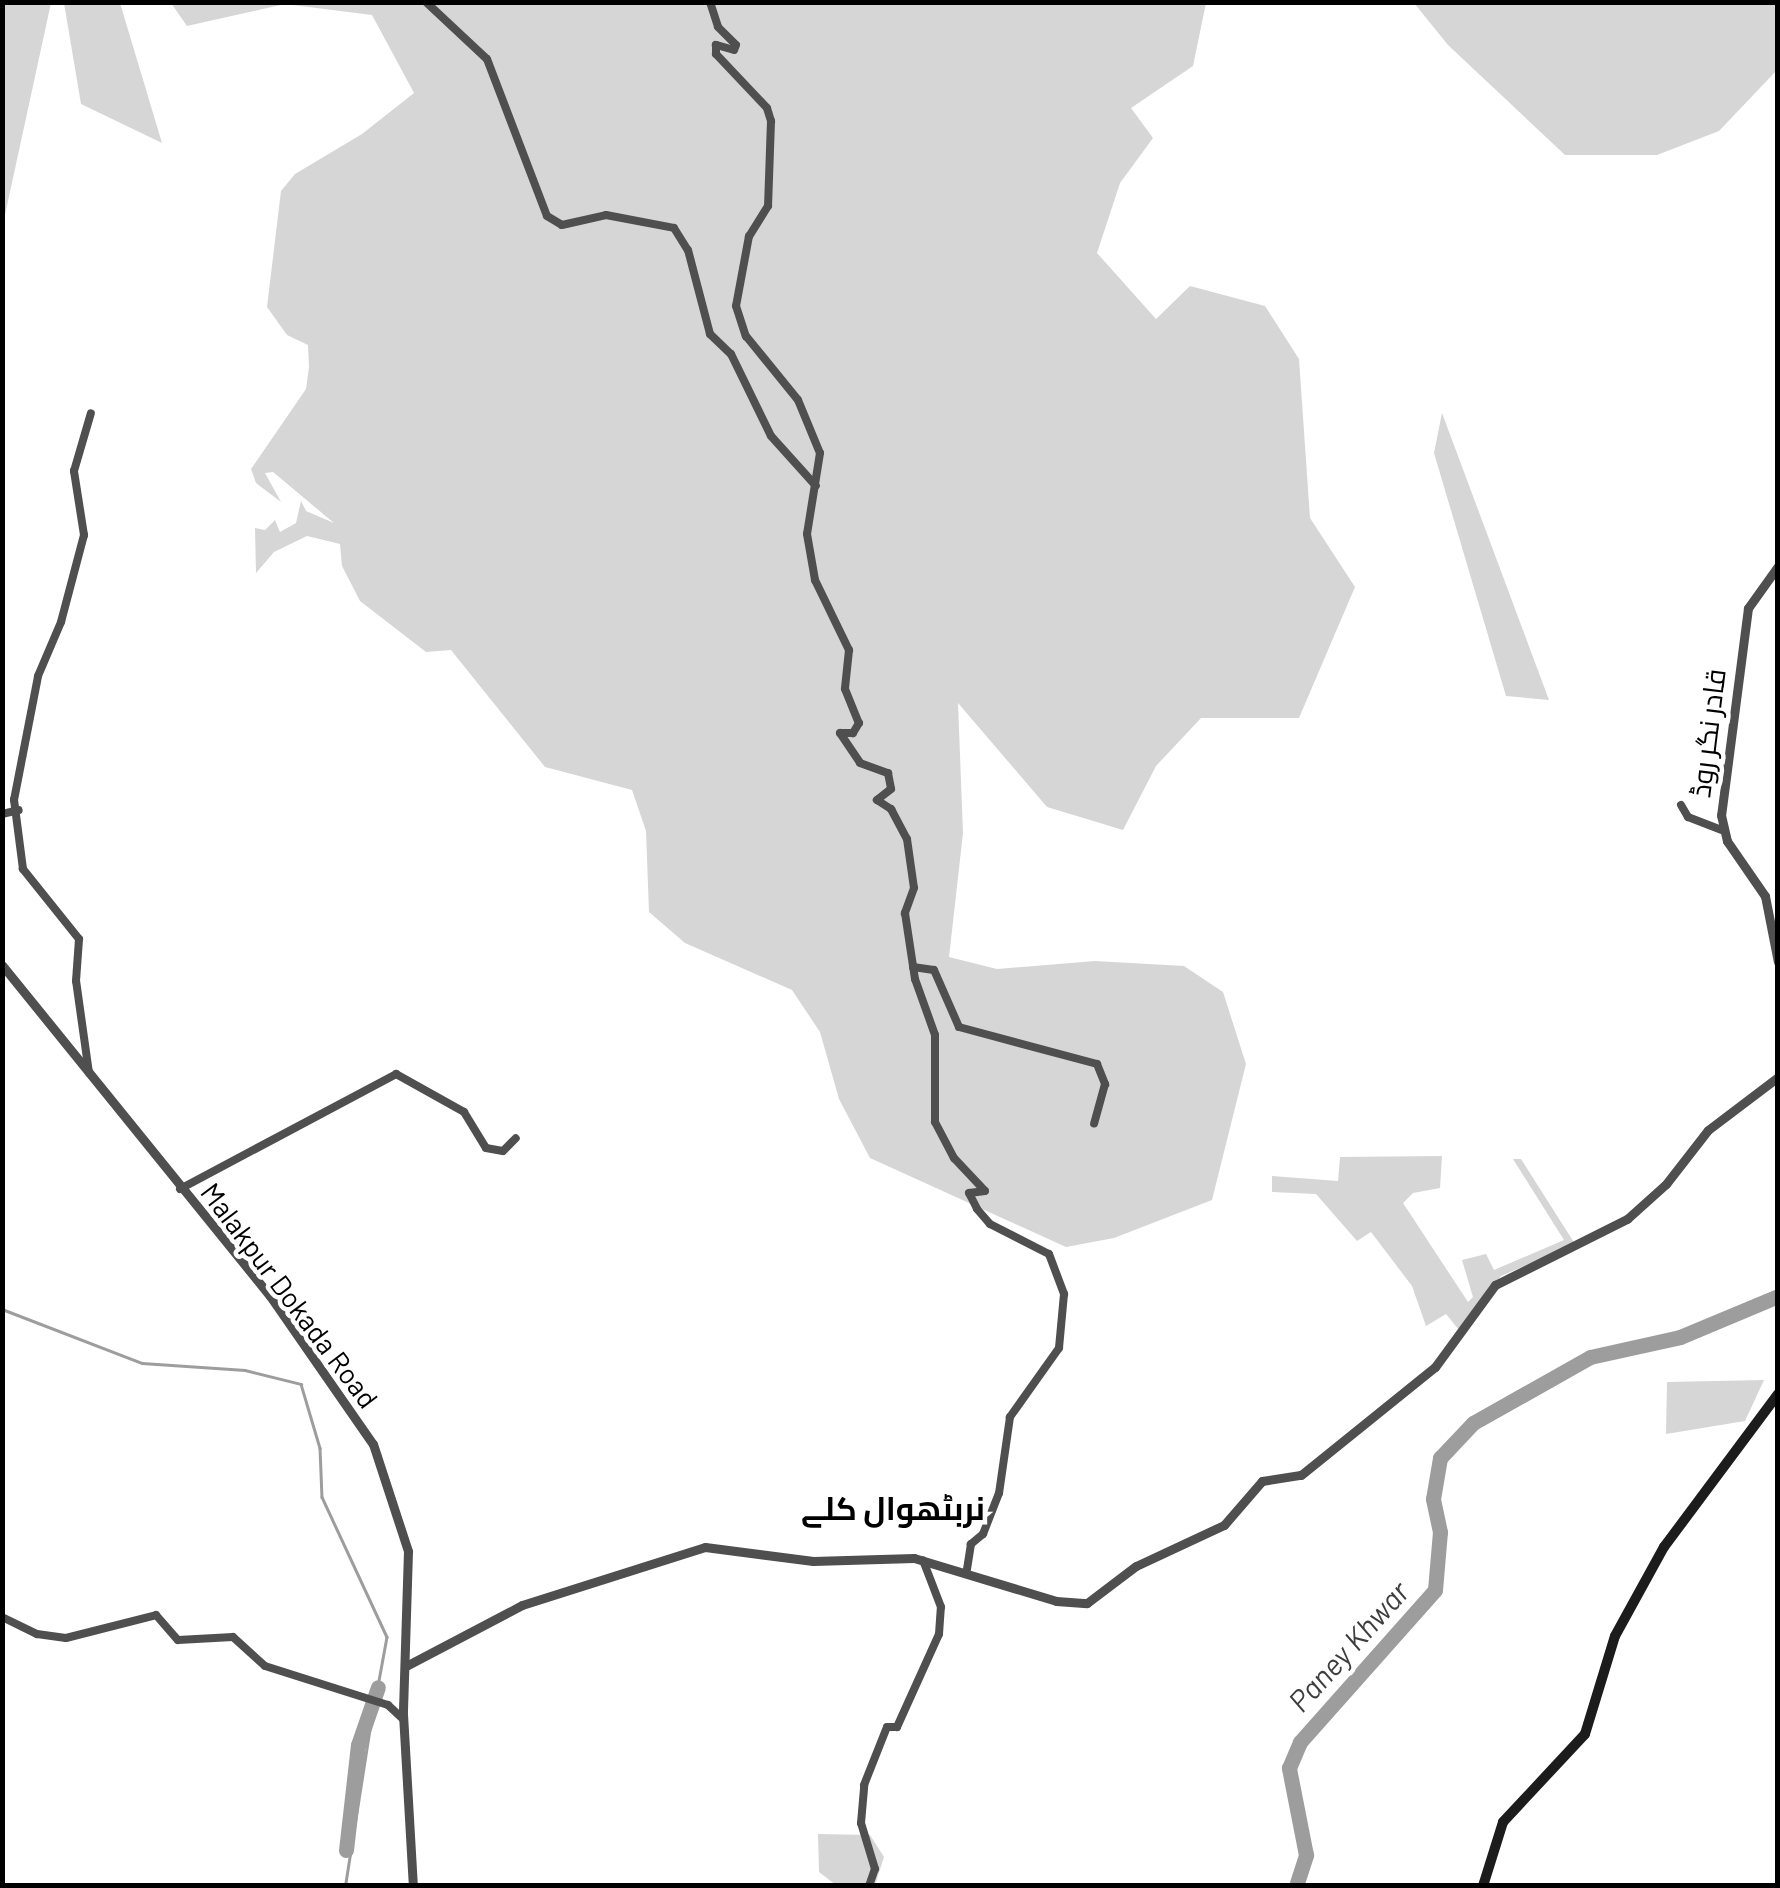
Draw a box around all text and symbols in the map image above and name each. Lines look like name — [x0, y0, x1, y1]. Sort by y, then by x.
street label: قادر نگر روڈ — [1682, 667, 1732, 799]
street label: Malakpur Dokada Road — [194, 1176, 386, 1414]
district label: نربٹھوال کلے — [801, 1488, 985, 1526]
water label: Paney Khwar — [1280, 1574, 1416, 1718]

